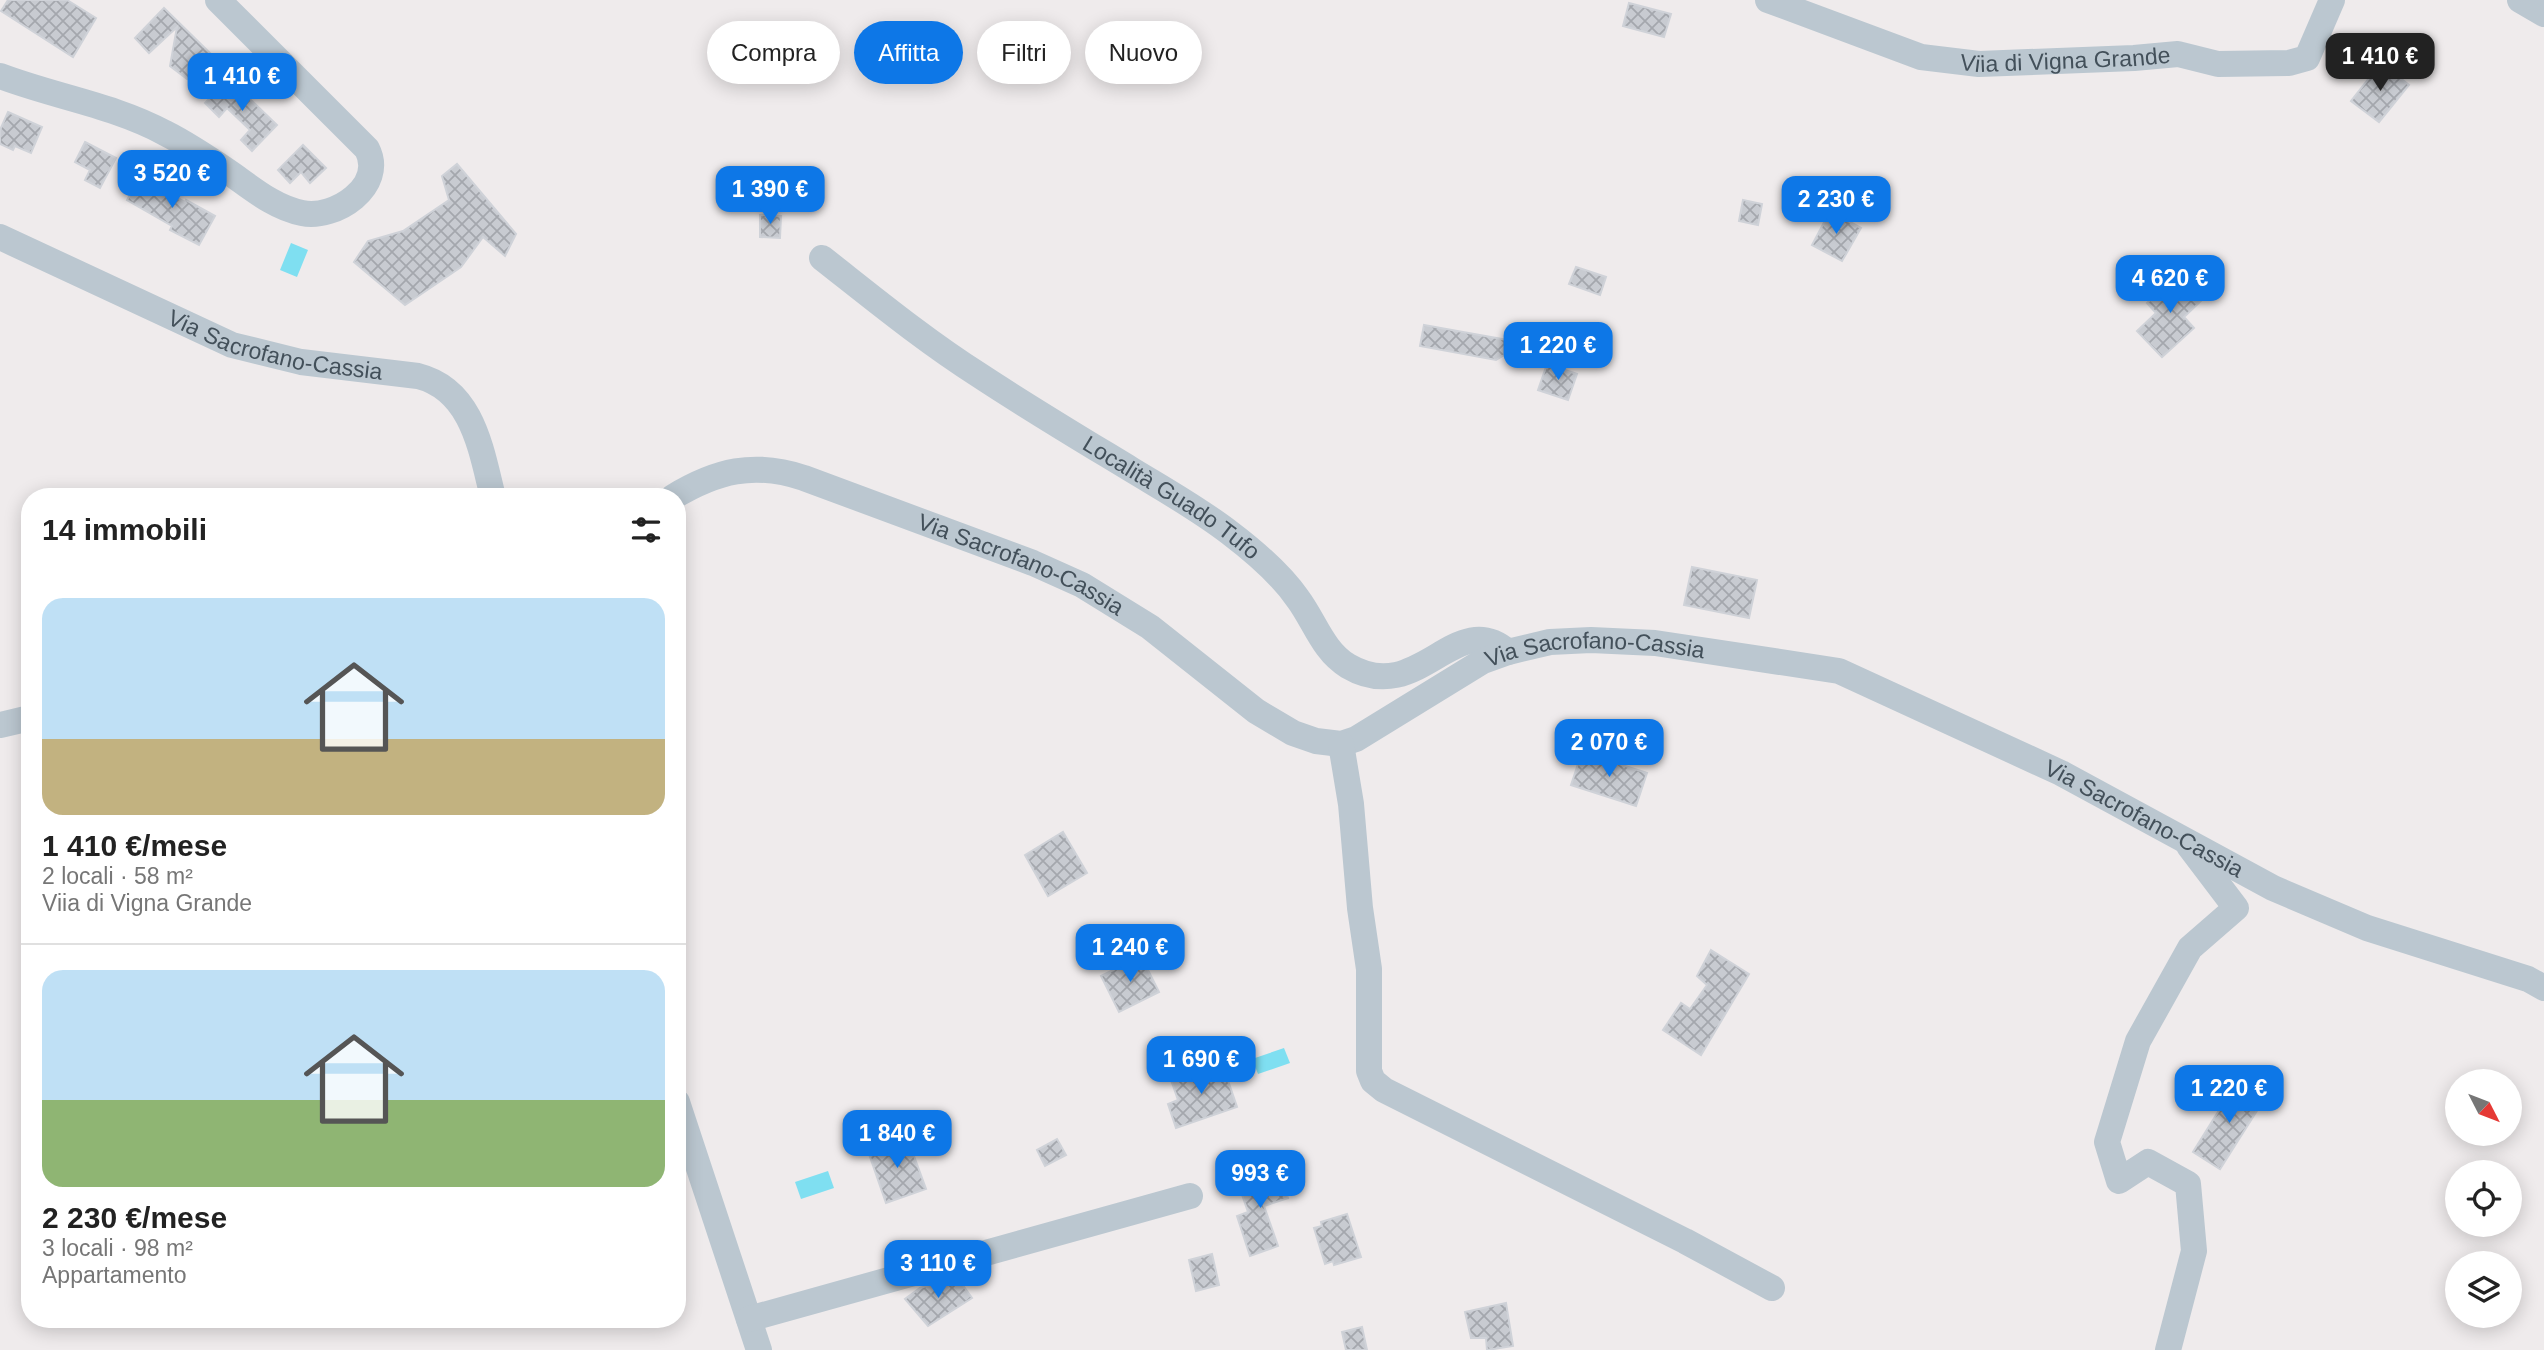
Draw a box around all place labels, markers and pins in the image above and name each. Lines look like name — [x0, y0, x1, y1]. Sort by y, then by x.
pin: 1 410 € — [2315, 34, 2445, 93]
pin: 1 410 € — [177, 54, 307, 113]
pin: 3 520 € — [107, 150, 237, 210]
pin: 1 390 € — [705, 166, 835, 226]
pin: 2 230 € — [1771, 176, 1901, 236]
pin: 4 620 € — [2105, 256, 2235, 315]
pin: 1 220 € — [1493, 322, 1623, 382]
pin: 2 070 € — [1544, 720, 1674, 779]
pin: 1 240 € — [1065, 925, 1195, 984]
pin: 1 690 € — [1136, 1036, 1266, 1096]
pin: 1 220 € — [2164, 1066, 2294, 1125]
pin: 1 840 € — [832, 1110, 962, 1170]
pin: 993 € — [1211, 1150, 1309, 1210]
pin: 3 110 € — [873, 1240, 1003, 1300]

